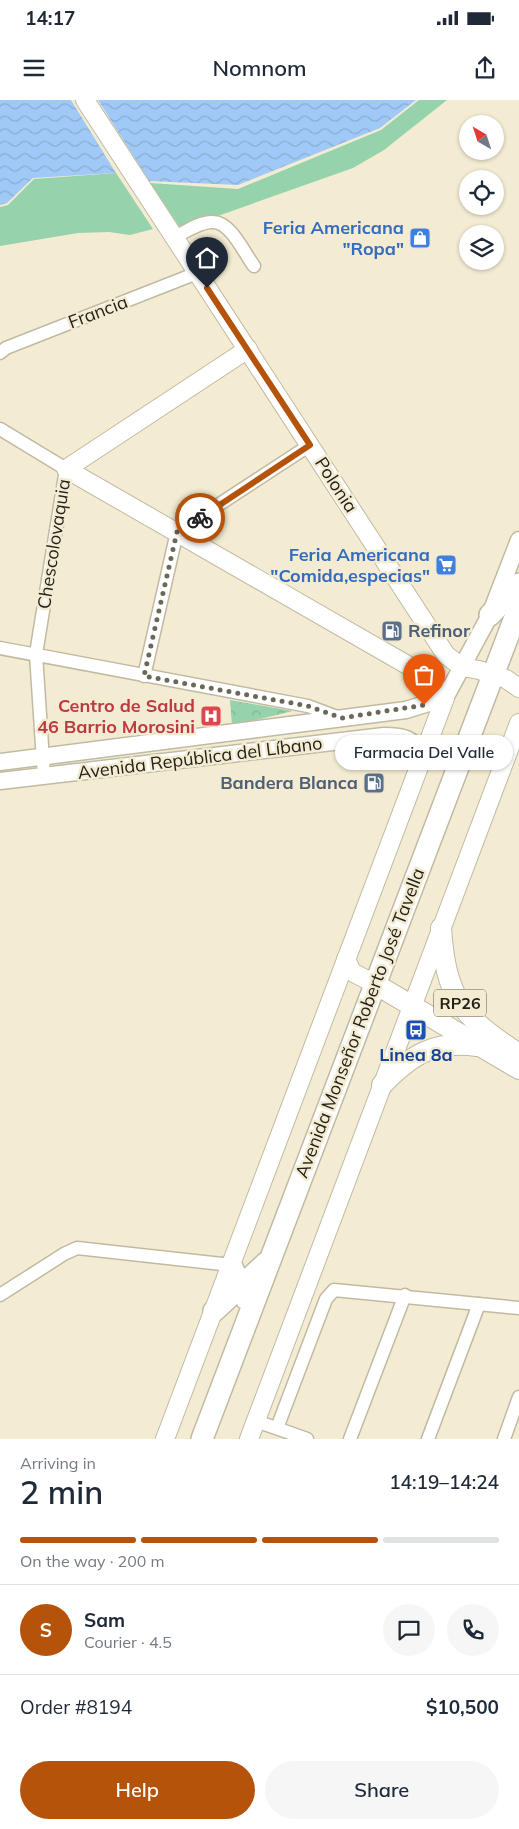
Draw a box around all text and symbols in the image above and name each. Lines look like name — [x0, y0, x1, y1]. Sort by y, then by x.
text: 14:17 — [25, 6, 75, 30]
icon: menu — [20, 54, 48, 82]
text: Nomnom — [212, 54, 307, 82]
icon: share — [471, 54, 499, 82]
north arrow — [459, 115, 504, 160]
map controls — [459, 115, 504, 270]
button: locate — [459, 170, 504, 215]
place label: Feria Americana "Ropa" — [263, 216, 404, 260]
button: layers — [459, 225, 504, 270]
shop icon: Feria Americana "Ropa" — [408, 226, 432, 250]
pin — [186, 237, 228, 288]
icon: home — [193, 244, 221, 272]
street label: Francia — [65, 290, 131, 333]
street label: Polonia — [310, 453, 363, 517]
street label: Chescolovaquia — [32, 477, 75, 611]
courier — [175, 493, 225, 543]
icon: bike — [186, 504, 214, 532]
place label: Feria Americana "Comida,especias" — [270, 543, 430, 587]
supermarket icon: Feria Americana "Comida,especias" — [434, 553, 458, 577]
fuel station icon: Refinor — [380, 619, 404, 643]
place label: Refinor — [408, 619, 471, 642]
pin — [403, 654, 445, 705]
icon: bag — [410, 661, 438, 689]
place label: Centro de Salud 46 Barrio Morosini — [37, 694, 195, 738]
hospital icon: Centro de Salud 46 Barrio Morosini — [199, 704, 223, 728]
street label: Avenida República del Líbano — [76, 731, 324, 784]
callout: Farmacia Del Valle — [335, 735, 513, 770]
text: Farmacia Del Valle — [354, 742, 494, 762]
place label: Bandera Blanca — [220, 771, 358, 794]
fuel station icon: Bandera Blanca — [362, 771, 386, 795]
street label: Avenida Monseñor Roberto José Tavella — [290, 865, 429, 1181]
road number: RP26 — [434, 990, 486, 1016]
bus stop icon: Linea 8a — [404, 1018, 428, 1042]
place label: Linea 8a — [379, 1043, 453, 1066]
text: Arriving in — [20, 1453, 96, 1473]
text: 14:19–14:24 — [389, 1470, 499, 1494]
text: 2 min — [20, 1472, 103, 1512]
text: On the way · 200 m — [20, 1551, 165, 1571]
button: chat — [383, 1604, 435, 1656]
button: phone — [447, 1604, 499, 1656]
text: Sam — [84, 1608, 125, 1632]
text: S — [40, 1618, 52, 1642]
text: Courier · 4.5 — [84, 1632, 172, 1652]
text: Order #8194 — [20, 1695, 132, 1719]
text: $10,500 — [426, 1695, 499, 1719]
button: Help — [20, 1761, 255, 1819]
button: Share — [265, 1761, 499, 1819]

